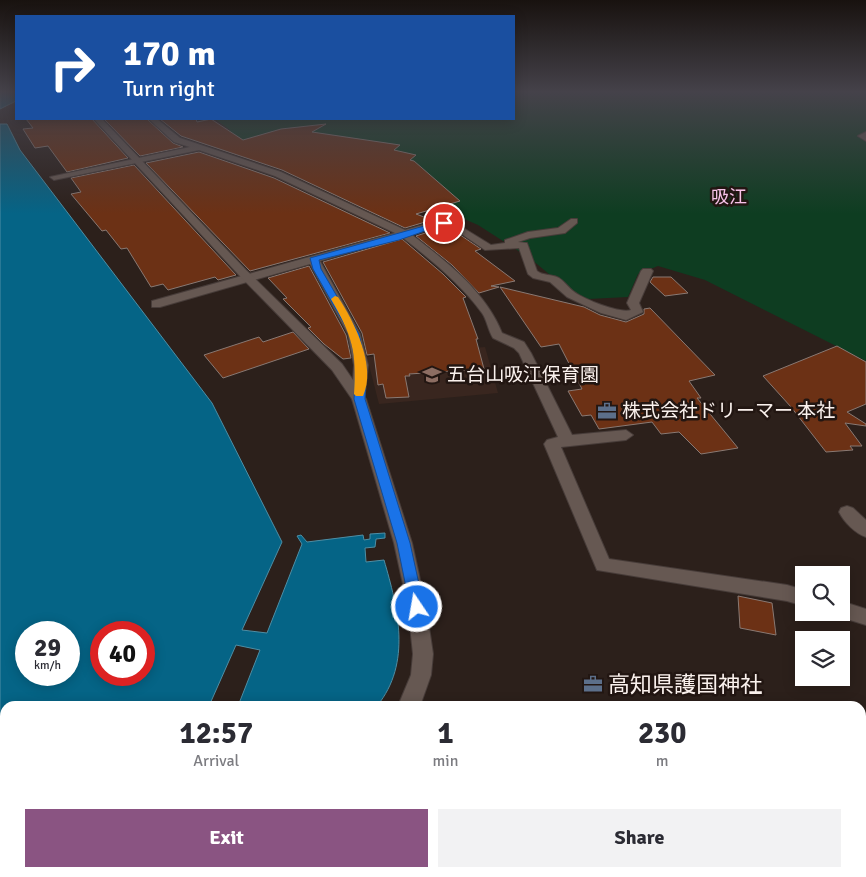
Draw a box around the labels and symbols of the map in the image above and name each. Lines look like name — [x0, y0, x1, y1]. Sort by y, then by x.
district label: 吸江 — [711, 186, 747, 208]
pin — [423, 202, 465, 244]
place label: 五台山吸江保育園 — [447, 363, 599, 387]
school or university icon: 五台山吸江保育園 — [421, 364, 443, 386]
place label: 株式会社ドリーマー 本社 — [622, 399, 835, 423]
office icon: 株式会社ドリーマー 本社 — [596, 400, 618, 422]
position arrow — [390, 580, 442, 632]
speed limit sign: 40 — [90, 621, 155, 686]
place label: 高知県護国神社 — [608, 671, 762, 698]
office icon: 高知県護国神社 — [582, 673, 604, 695]

